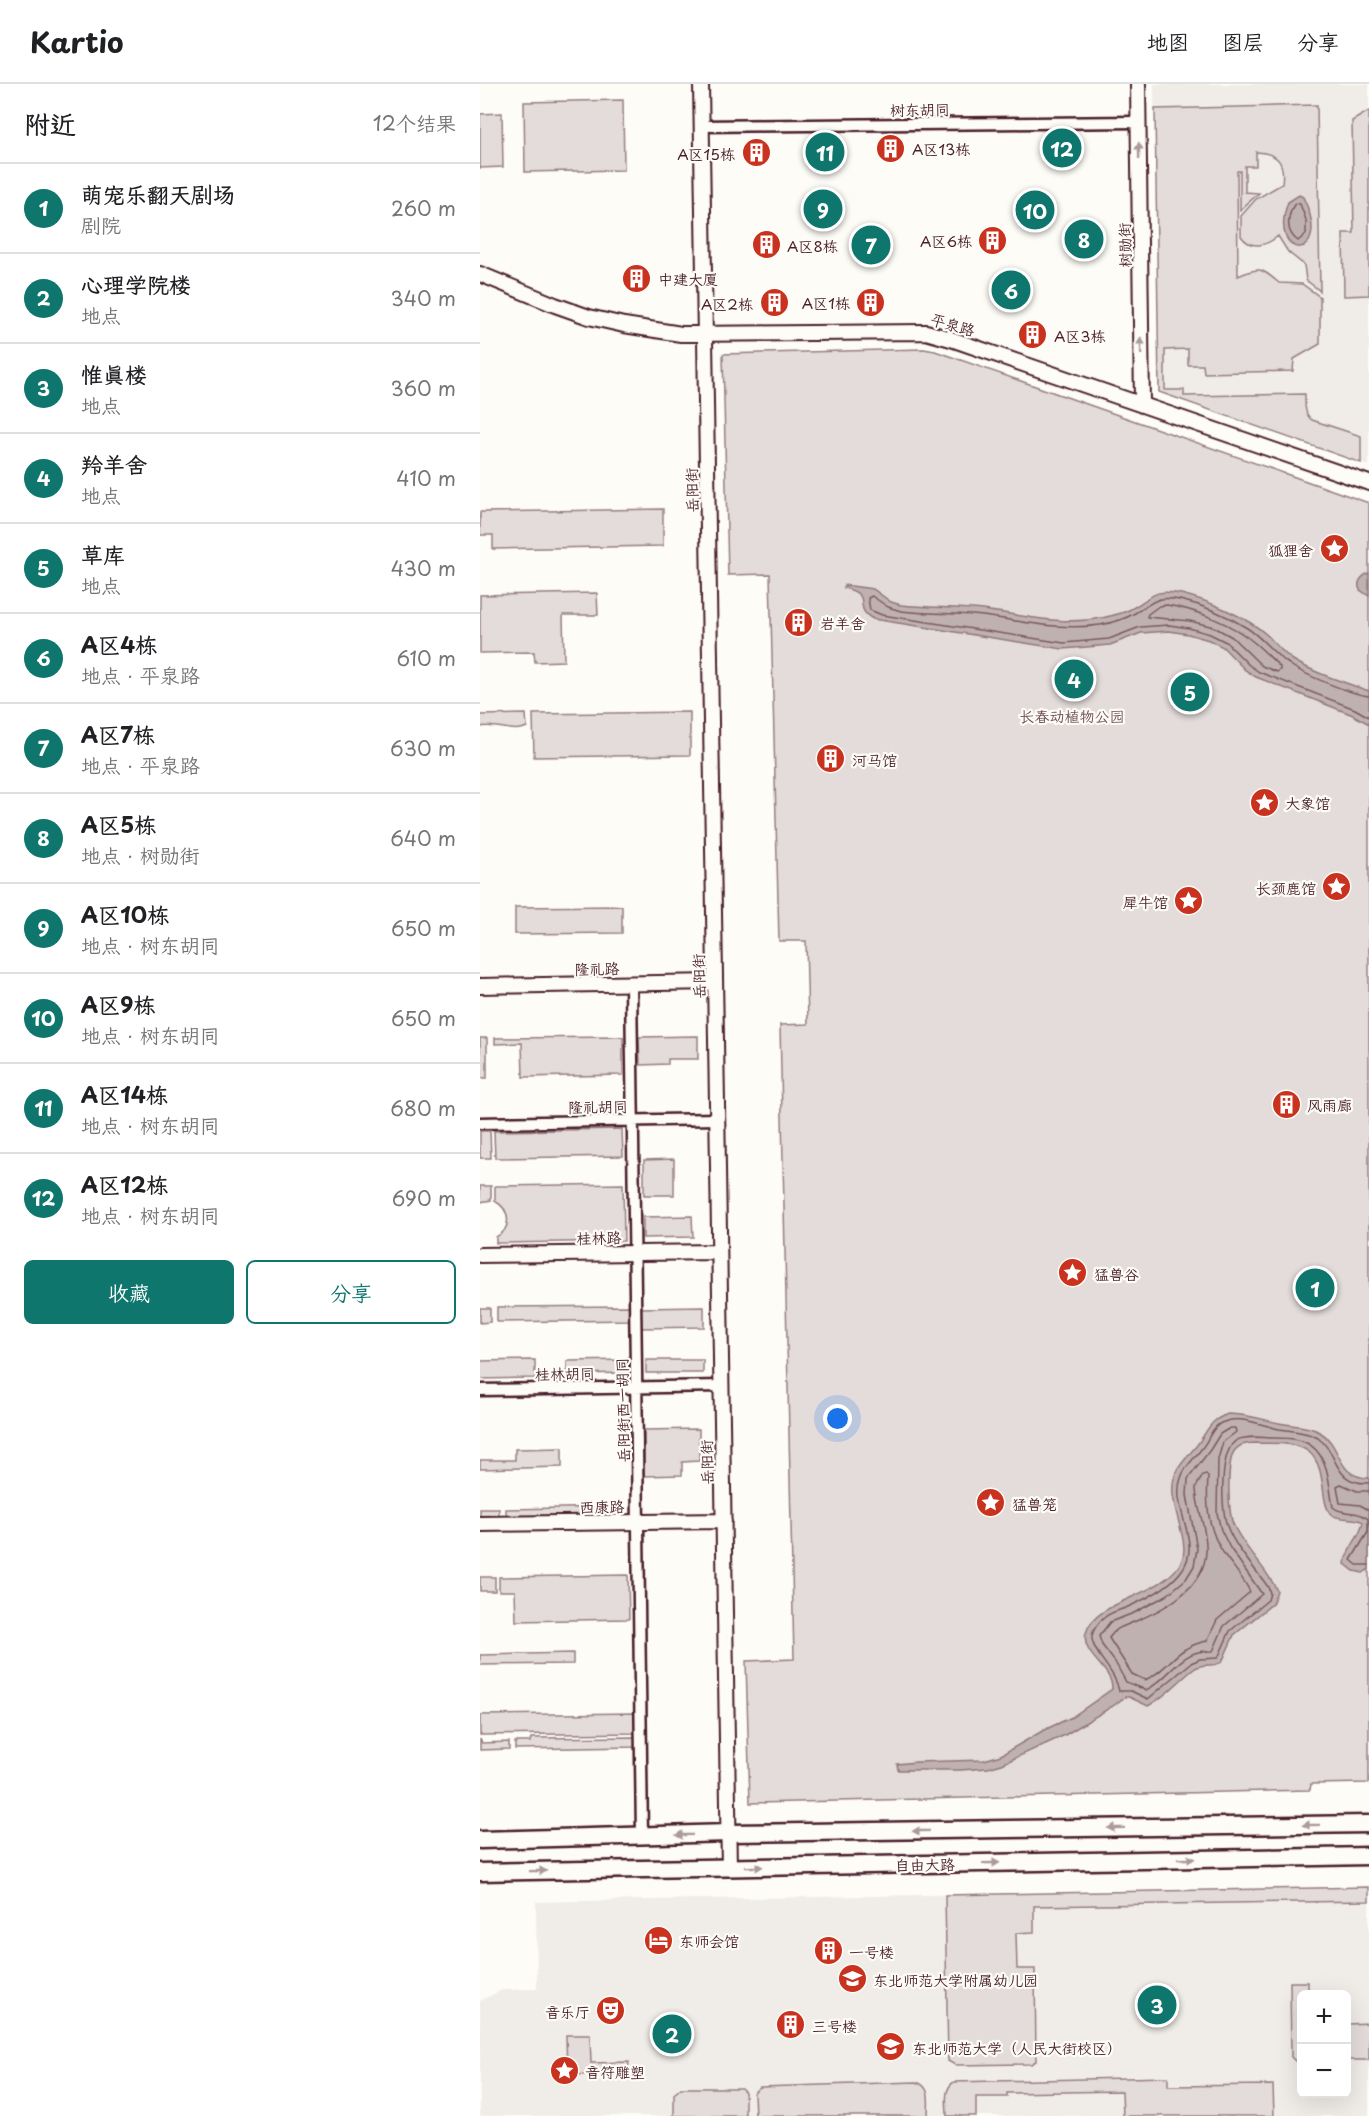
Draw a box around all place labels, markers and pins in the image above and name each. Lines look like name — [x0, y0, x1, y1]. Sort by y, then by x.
pin: 12 — [1042, 126, 1082, 170]
pin: 11 — [806, 130, 844, 174]
building icon: A区13栋 — [875, 132, 907, 164]
building icon: A区15栋 — [740, 137, 772, 169]
place label: A区13栋 — [912, 137, 970, 160]
place label: A区15栋 — [677, 142, 735, 165]
pin: 9 — [804, 186, 842, 232]
pin: 10 — [1016, 188, 1054, 232]
pin: 8 — [1064, 216, 1104, 262]
pin: 7 — [852, 222, 890, 268]
building icon: A区6栋 — [977, 224, 1009, 256]
building icon: A区8栋 — [750, 229, 782, 261]
place label: A区6栋 — [920, 229, 972, 252]
place label: A区8栋 — [787, 234, 838, 257]
building icon: 中建大厦 — [621, 262, 653, 294]
place label: 中建大厦 — [658, 267, 718, 290]
pin: 6 — [992, 268, 1030, 312]
building icon: A区1栋 — [855, 286, 887, 318]
building icon: A区2栋 — [758, 287, 790, 319]
place label: A区1栋 — [802, 291, 850, 314]
place label: A区2栋 — [701, 292, 753, 315]
building icon: A区3栋 — [1017, 319, 1049, 351]
place label: A区3栋 — [1054, 324, 1105, 347]
place icon: 狐狸舍 — [1318, 533, 1350, 565]
place label: 狐狸舍 — [1268, 538, 1313, 561]
building icon: 岩羊舍 — [783, 606, 815, 638]
place label: 岩羊舍 — [820, 611, 865, 634]
pin: 4 — [1054, 656, 1094, 702]
pin: 5 — [1170, 670, 1210, 714]
building icon: 河马馆 — [815, 743, 847, 775]
place label: 河马馆 — [852, 748, 897, 771]
place icon: 大象馆 — [1248, 786, 1280, 818]
place label: 大象馆 — [1285, 791, 1330, 814]
place icon: 长颈鹿馆 — [1321, 871, 1353, 903]
place label: 长颈鹿馆 — [1256, 876, 1316, 899]
place icon: 犀牛馆 — [1173, 885, 1205, 917]
place label: 犀牛馆 — [1123, 890, 1168, 913]
building icon: 风雨廊 — [1270, 1088, 1302, 1120]
place label: 风雨廊 — [1307, 1093, 1352, 1116]
place icon: 猛兽谷 — [1057, 1257, 1089, 1289]
place label: 猛兽谷 — [1094, 1262, 1139, 1285]
pin: 1 — [1296, 1266, 1334, 1310]
place icon: 猛兽笼 — [975, 1487, 1007, 1519]
place label: 猛兽笼 — [1012, 1492, 1057, 1515]
hotel icon: 东师会馆 — [642, 1924, 674, 1956]
place label: 东师会馆 — [679, 1929, 739, 1952]
building icon: 一号楼 — [812, 1935, 844, 1967]
place label: 一号楼 — [849, 1940, 894, 1963]
school or university icon: 东北师范大学附属幼儿园 — [836, 1963, 868, 1995]
place label: 东北师范大学附属幼儿园 — [873, 1968, 1038, 1991]
pin: 3 — [1138, 1982, 1176, 2028]
theatre icon: 音乐厅 — [595, 1995, 627, 2027]
place label: 音乐厅 — [545, 2000, 590, 2023]
building icon: 三号楼 — [775, 2009, 807, 2041]
pin: 2 — [652, 2012, 692, 2056]
place label: 三号楼 — [812, 2014, 857, 2037]
school or university icon: 东北师范大学（人民大街校区） — [875, 2031, 907, 2063]
place label: 东北师范大学（人民大街校区） — [912, 2036, 1122, 2059]
place icon: 音符雕塑 — [548, 2055, 580, 2087]
place label: 音符雕塑 — [585, 2060, 645, 2083]

